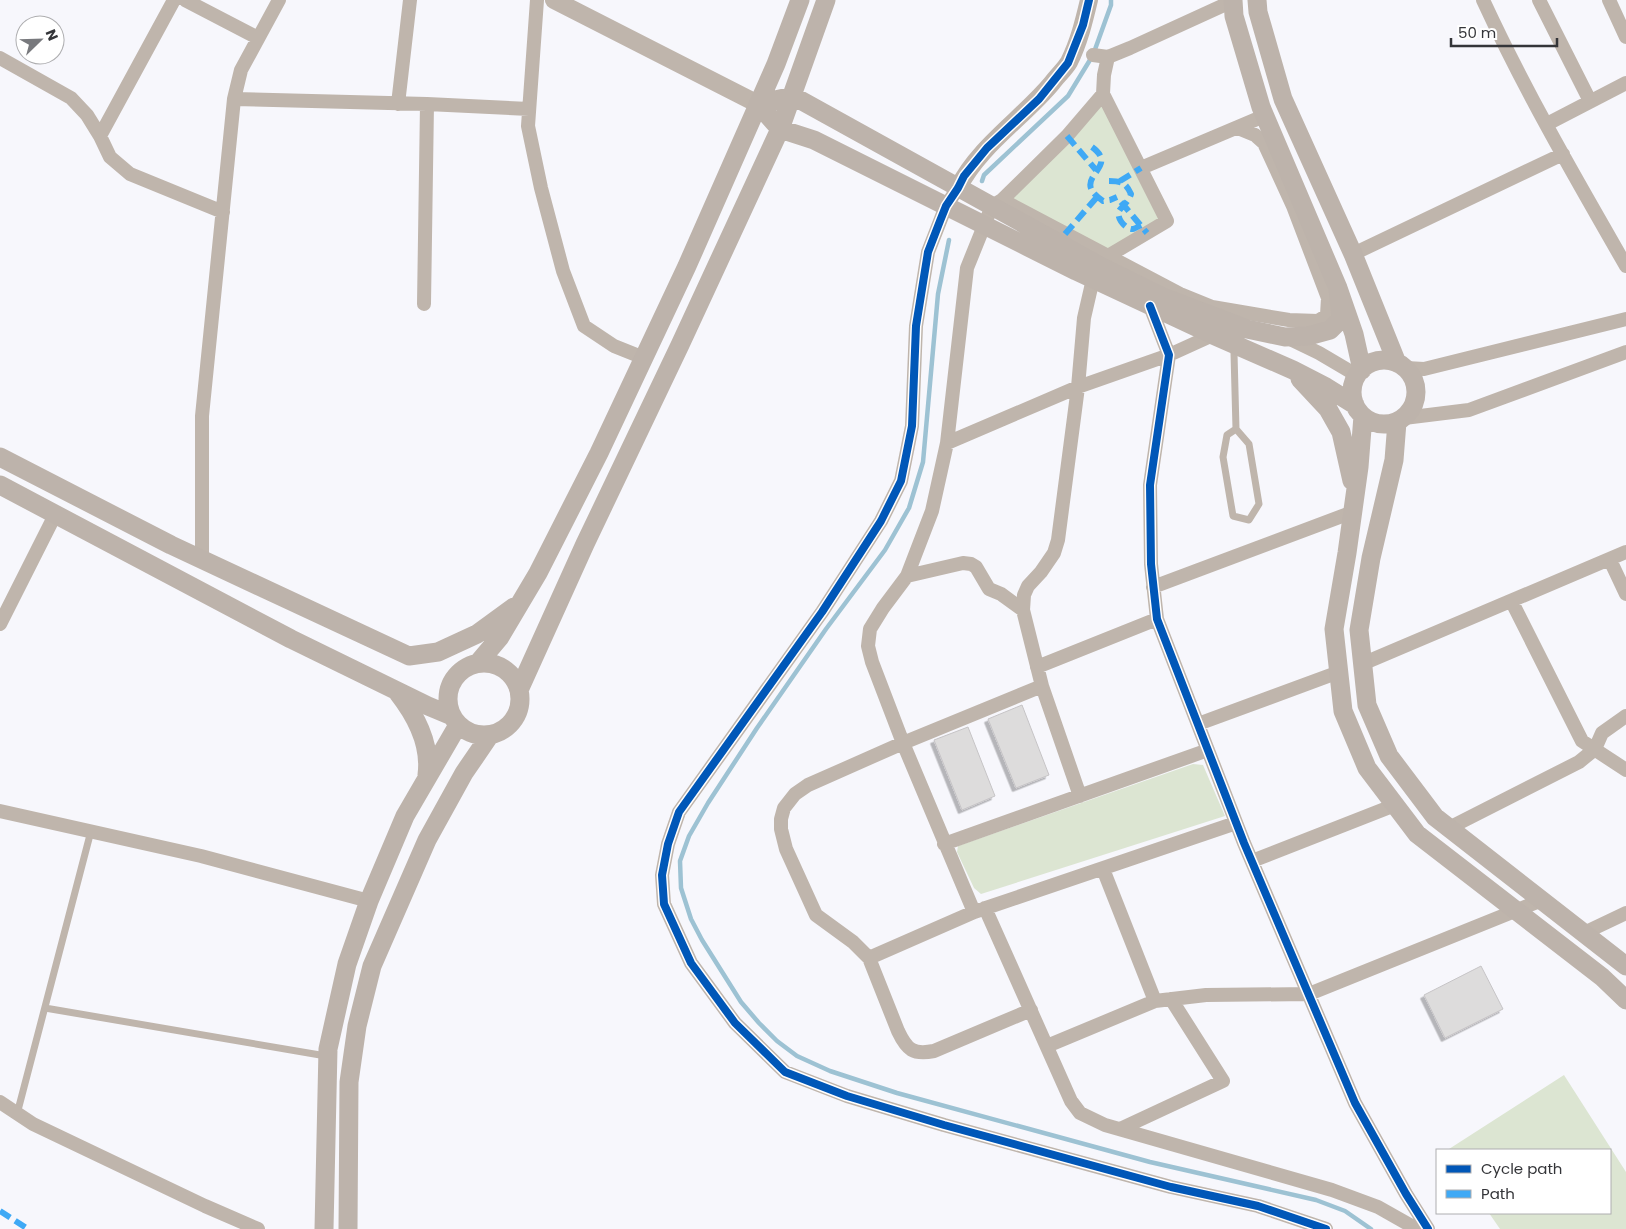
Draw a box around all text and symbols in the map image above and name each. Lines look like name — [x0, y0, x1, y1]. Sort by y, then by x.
north arrow — [15, 15, 65, 65]
scale bar — [1451, 15, 1557, 47]
text: 50 m — [1458, 22, 1496, 43]
text: N — [41, 26, 63, 44]
legend — [1436, 1149, 1611, 1214]
text: Cycle path — [1481, 1158, 1562, 1179]
text: Path — [1481, 1183, 1515, 1204]

